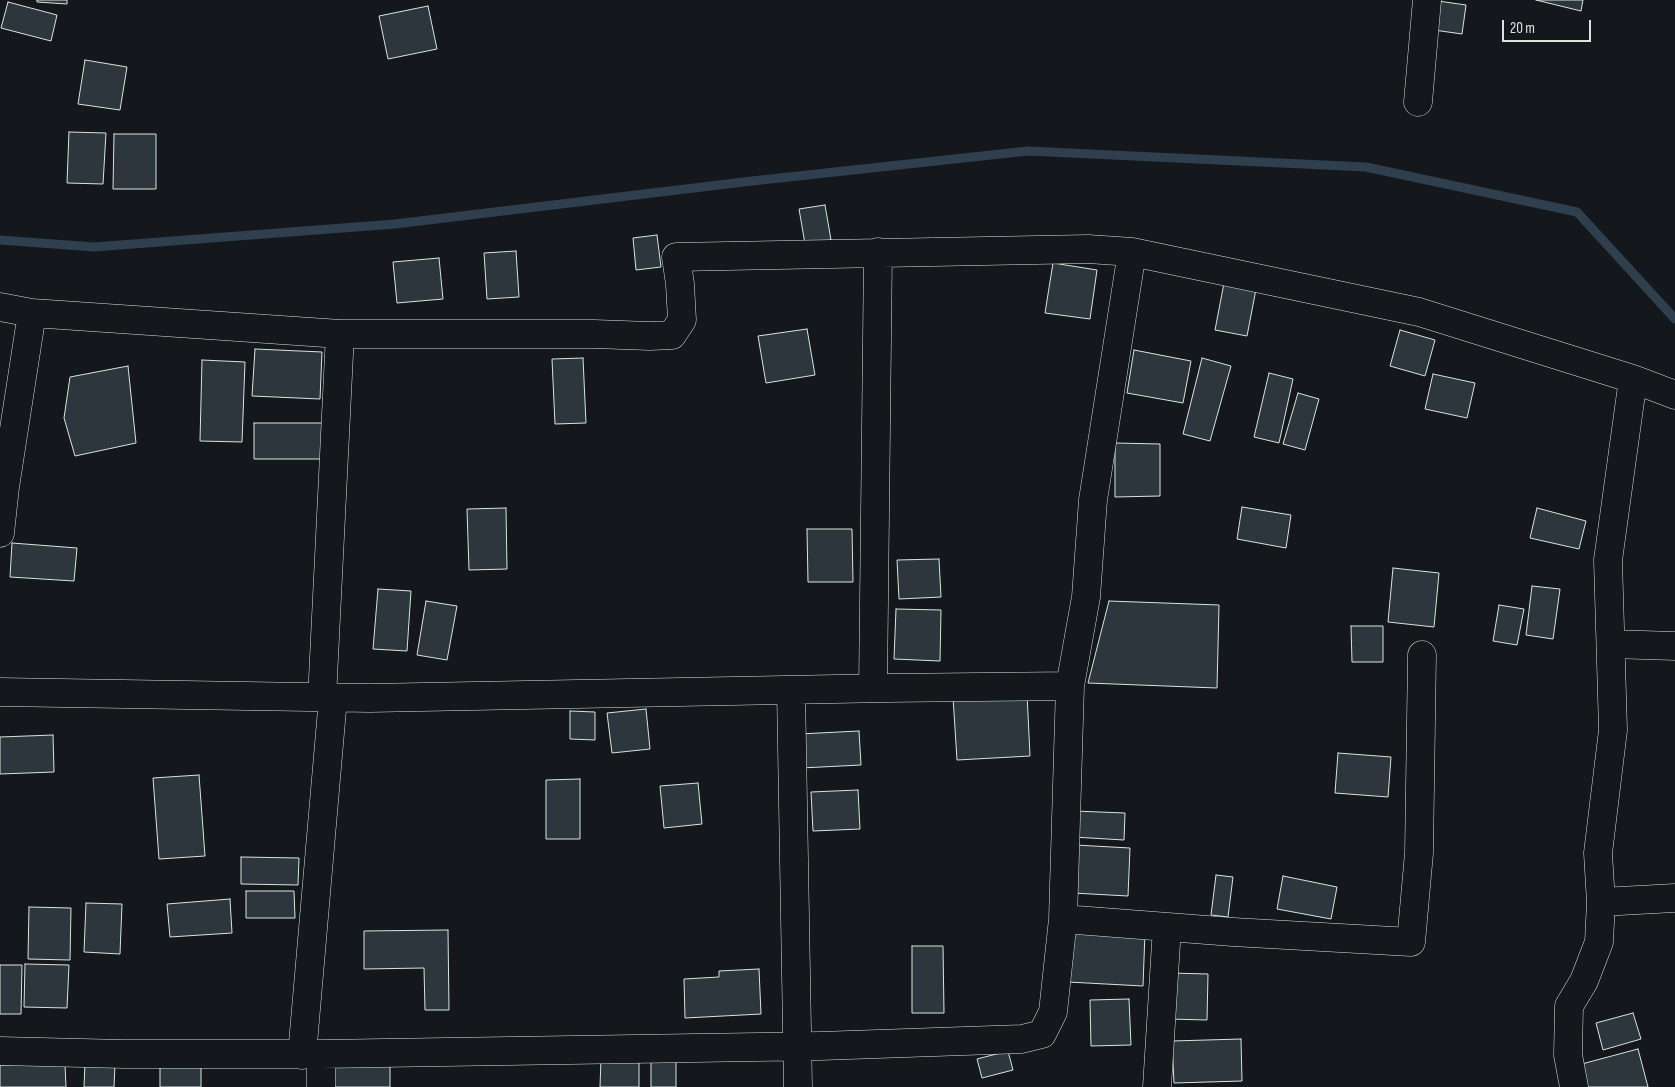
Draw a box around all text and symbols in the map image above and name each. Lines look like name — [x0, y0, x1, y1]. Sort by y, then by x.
scale bar — [1505, 10, 1594, 42]
text: 20 m — [1510, 19, 1535, 38]

